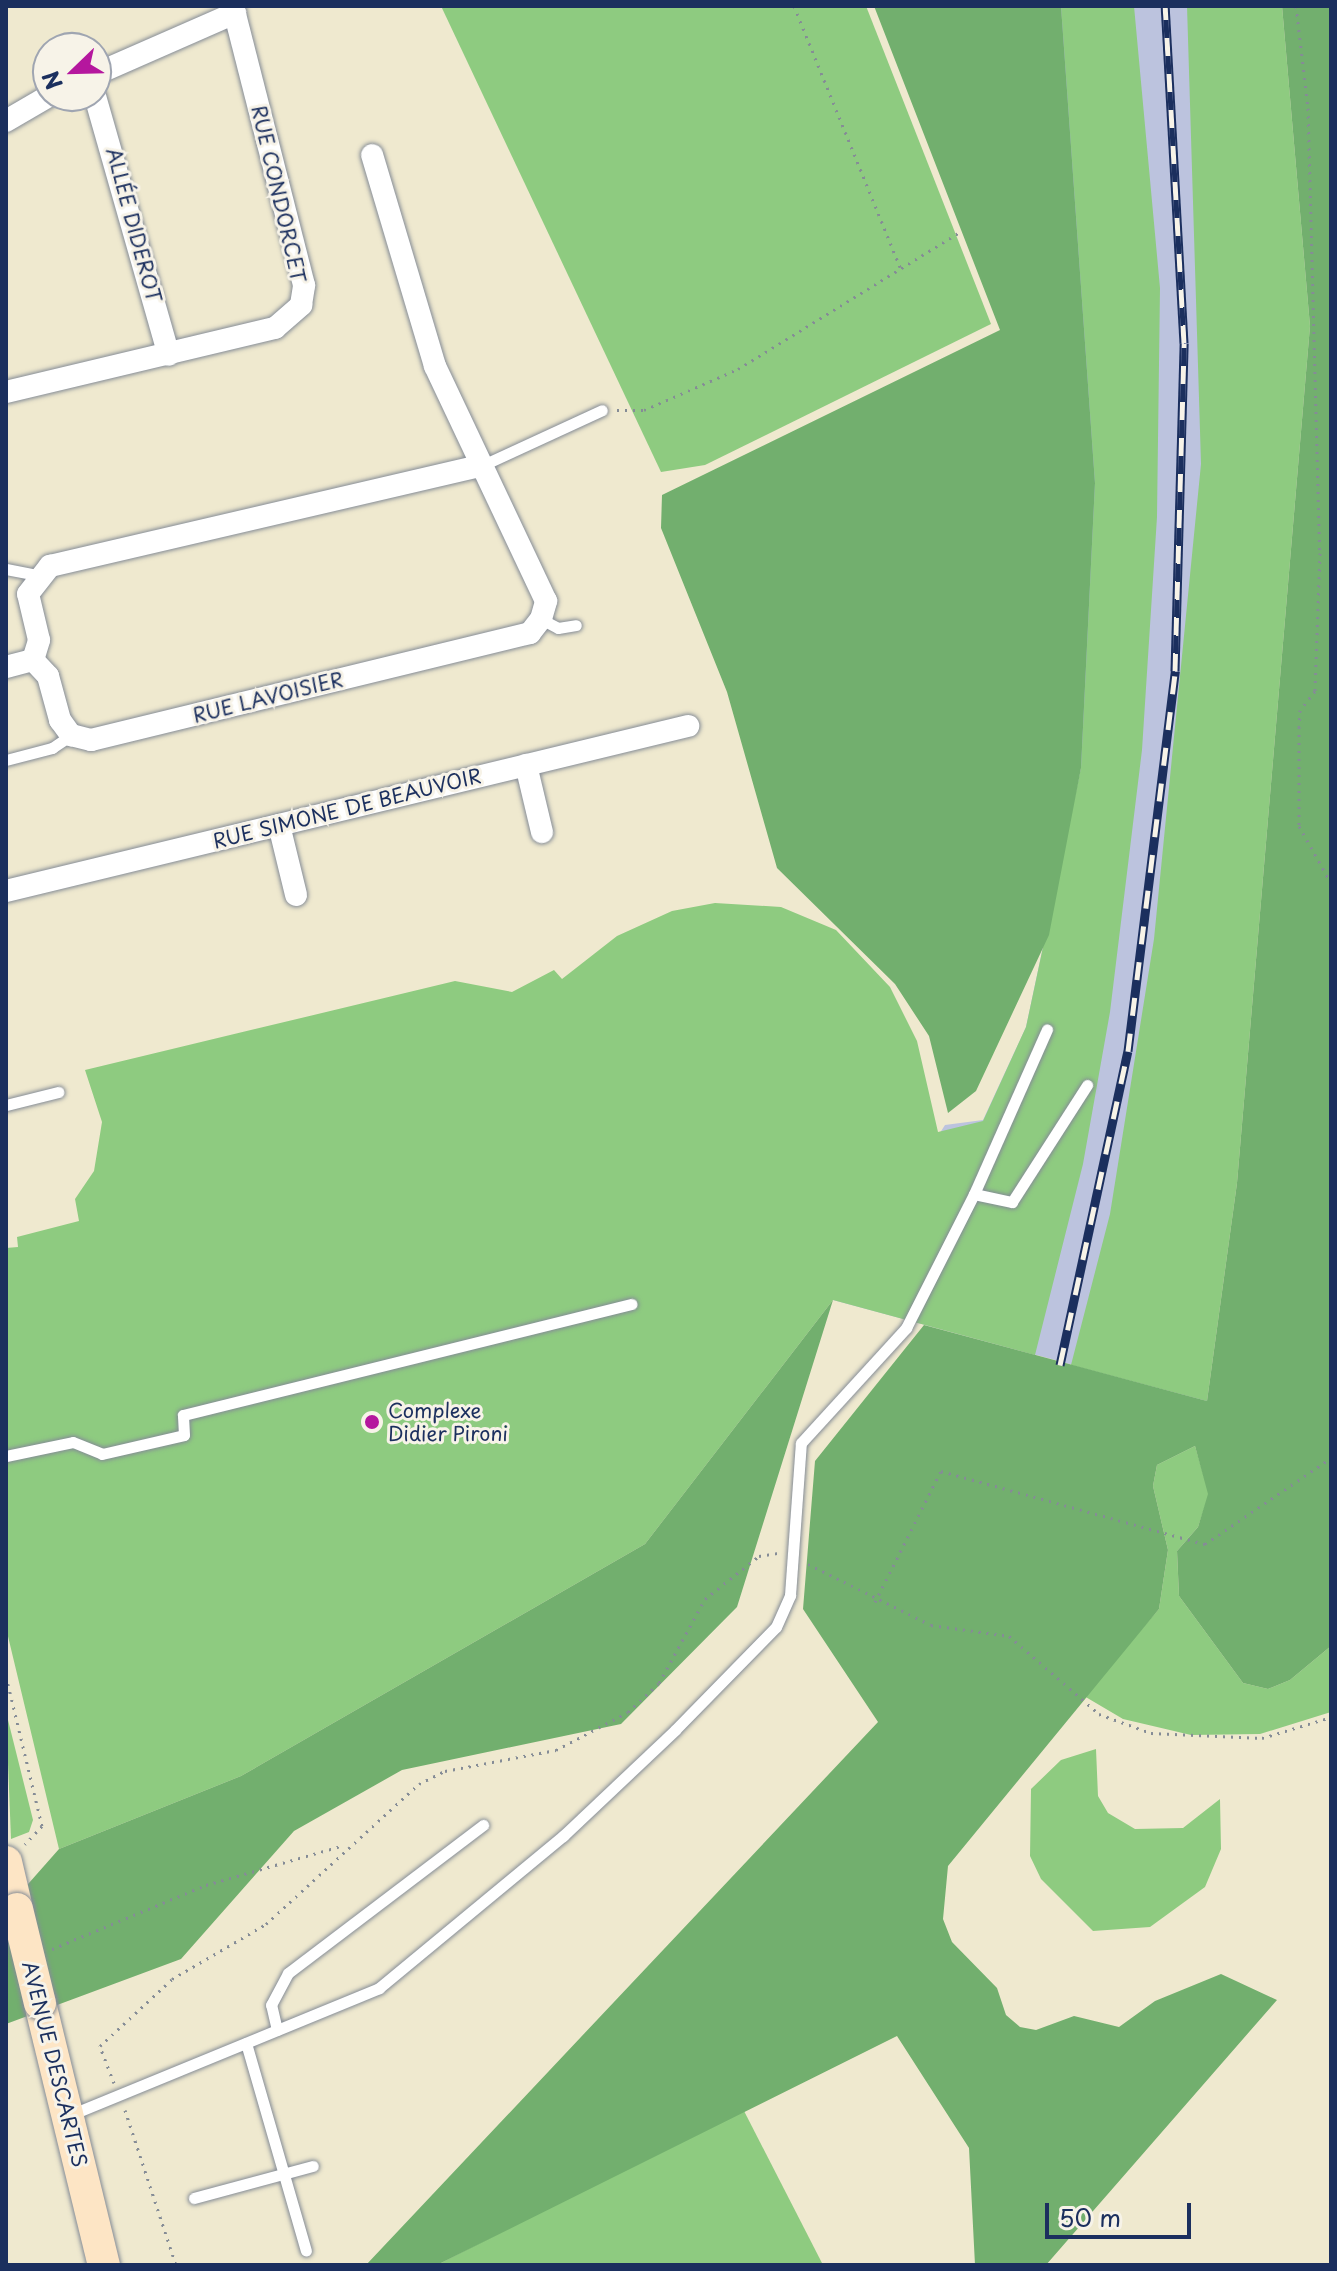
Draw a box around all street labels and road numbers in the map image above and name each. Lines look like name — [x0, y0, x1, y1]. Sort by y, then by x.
street label: RUE CONDORCET — [247, 102, 311, 286]
street label: ALLÉE DIDEROT — [101, 143, 167, 307]
street label: RUE LAVOISIER — [190, 667, 346, 727]
street label: RUE SIMONE DE BEAUVOIR — [210, 763, 484, 853]
street label: AVENUE DESCARTES — [18, 1959, 92, 2169]

